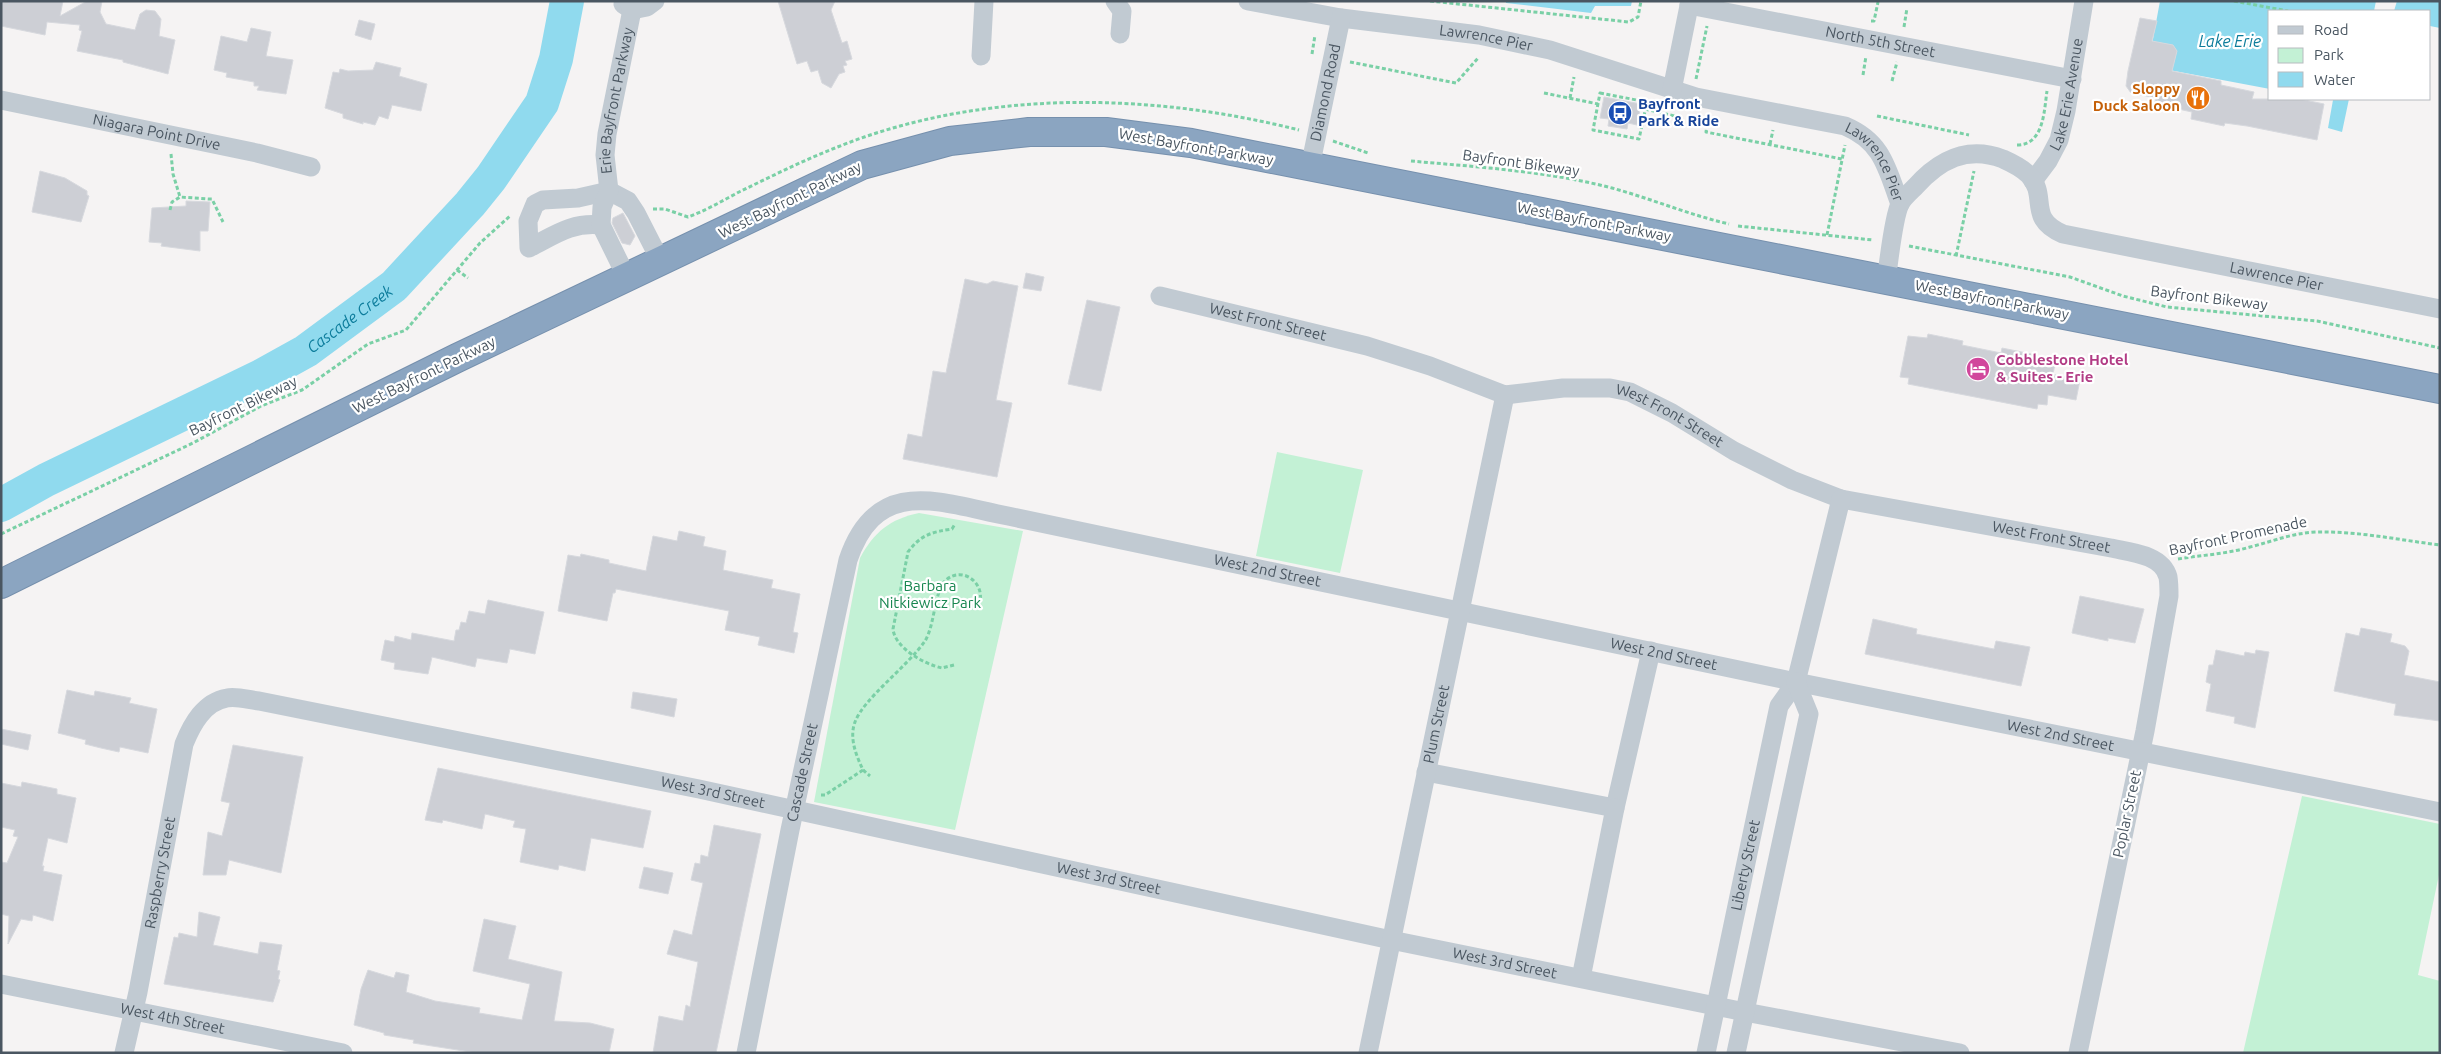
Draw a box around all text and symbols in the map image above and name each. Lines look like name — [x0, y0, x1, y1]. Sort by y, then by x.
legend — [2268, 10, 2431, 100]
street label: Lawrence Pier — [1438, 21, 1535, 54]
text: Road — [2314, 21, 2349, 38]
street label: North 5th Street — [1824, 23, 1937, 60]
street label: Erie Bayfront Parkway — [596, 26, 636, 175]
water label: Lake Erie — [2199, 32, 2261, 50]
street label: Lake Erie Avenue — [2046, 37, 2086, 153]
street label: Diamond Road — [1307, 42, 1343, 143]
text: Park — [2314, 46, 2344, 63]
text: Water — [2314, 71, 2355, 88]
place label: Sloppy Duck Saloon — [2093, 80, 2180, 114]
restaurant icon: Sloppy Duck Saloon — [2185, 85, 2211, 111]
place label: Bayfront Park & Ride — [1638, 95, 1719, 129]
bus stop icon: Bayfront Park & Ride — [1607, 100, 1633, 126]
street label: Niagara Point Drive — [91, 110, 222, 153]
street label: Lawrence Pier — [1843, 118, 1907, 204]
street label: West Bayfront Parkway — [1117, 125, 1275, 168]
street label: Bayfront Bikeway — [1462, 146, 1581, 179]
street label: West Bayfront Parkway — [716, 158, 864, 242]
street label: West Bayfront Parkway — [1516, 198, 1673, 245]
street label: Lawrence Pier — [2229, 258, 2325, 294]
street label: West Bayfront Parkway — [1914, 276, 2071, 323]
water label: Cascade Creek — [303, 281, 397, 356]
street label: Bayfront Bikeway — [2150, 282, 2269, 313]
street label: West Front Street — [1208, 299, 1328, 344]
street label: West Bayfront Parkway — [350, 333, 498, 417]
place label: Cobblestone Hotel & Suites - Erie — [1996, 351, 2129, 385]
hotel icon: Cobblestone Hotel & Suites - Erie — [1965, 356, 1991, 382]
street label: Bayfront Bikeway — [186, 372, 299, 439]
street label: West Front Street — [1615, 380, 1727, 451]
street label: Bayfront Promenade — [2167, 513, 2308, 558]
street label: West Front Street — [1991, 518, 2112, 556]
street label: West 2nd Street — [1212, 551, 1323, 590]
park label: Barbara Nitkiewicz Park — [879, 577, 981, 611]
street label: West 2nd Street — [1609, 634, 1719, 673]
street label: Plum Street — [1420, 683, 1452, 765]
street label: West 2nd Street — [2006, 716, 2116, 754]
street label: Cascade Street — [783, 721, 821, 823]
street label: Poplar Street — [2109, 768, 2144, 859]
street label: West 3rd Street — [659, 773, 767, 811]
street label: Raspberry Street — [141, 815, 178, 930]
street label: Liberty Street — [1727, 818, 1763, 912]
street label: West 3rd Street — [1055, 858, 1163, 898]
street label: West 3rd Street — [1451, 944, 1559, 982]
street label: West 4th Street — [119, 999, 226, 1037]

